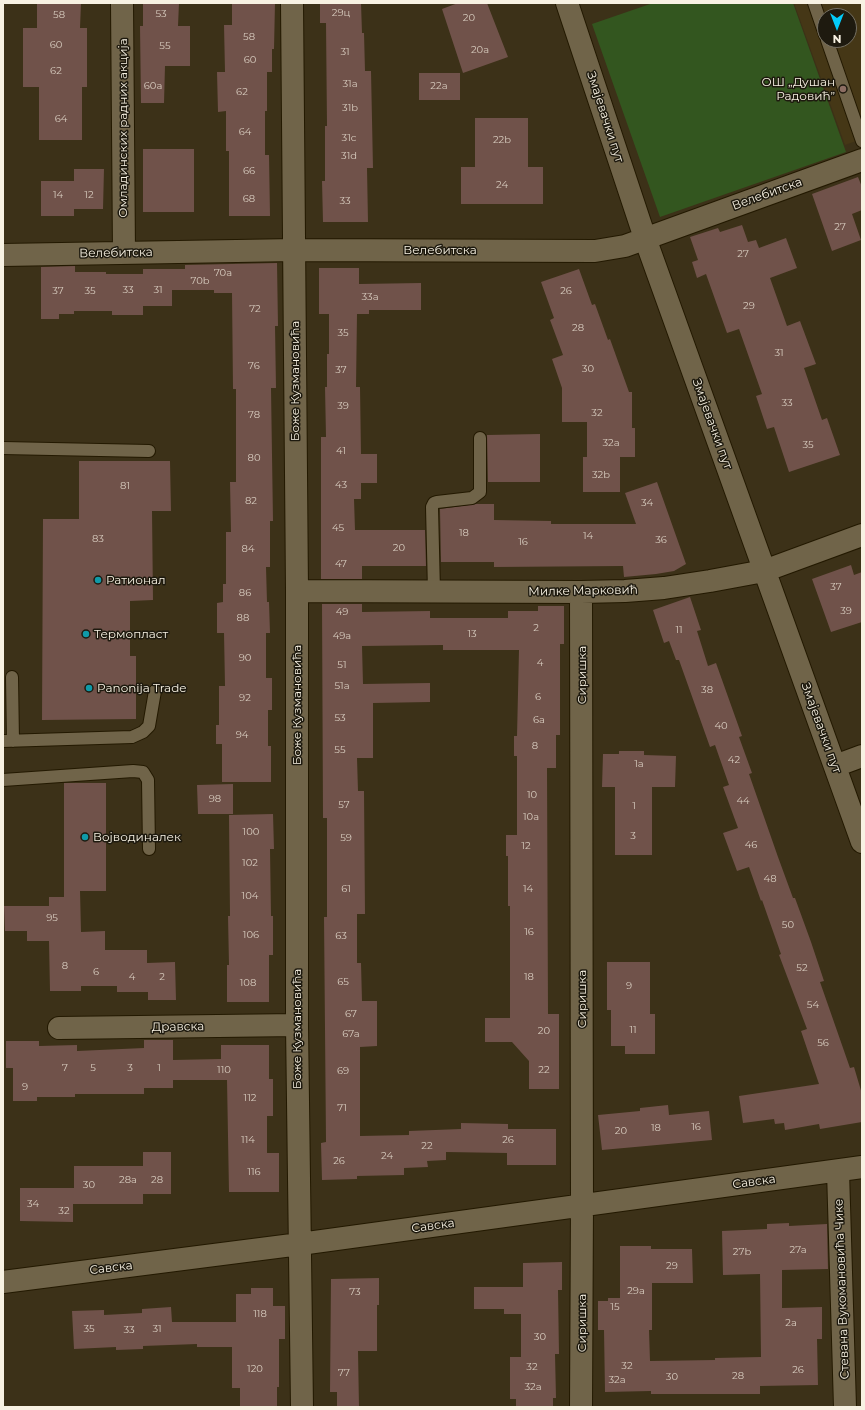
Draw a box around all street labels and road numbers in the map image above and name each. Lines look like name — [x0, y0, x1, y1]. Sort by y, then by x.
street label: Омладинских радних акција — [116, 38, 130, 218]
street label: Змајевачки пут — [583, 70, 627, 164]
street label: Велебитска — [730, 175, 804, 213]
street label: Велебитска — [403, 243, 477, 257]
street label: Велебитска — [79, 245, 153, 261]
street label: Боже Кузмановића — [288, 321, 302, 441]
street label: Змајевачки пут — [689, 377, 735, 471]
street label: Милке Марковић — [528, 583, 638, 599]
street label: Боже Кузмановића — [290, 645, 304, 765]
street label: Сиришка — [575, 646, 589, 704]
street label: Змајевачки пут — [798, 681, 844, 775]
street label: Боже Кузмановића — [290, 969, 304, 1089]
street label: Сиришка — [575, 970, 589, 1028]
street label: Дравска — [152, 1019, 204, 1035]
street label: Савска — [732, 1172, 776, 1192]
street label: Стевана Вукомановића Чике — [832, 1198, 852, 1380]
street label: Савска — [411, 1216, 455, 1236]
street label: Савска — [89, 1258, 133, 1278]
street label: Сиришка — [575, 1294, 589, 1352]

